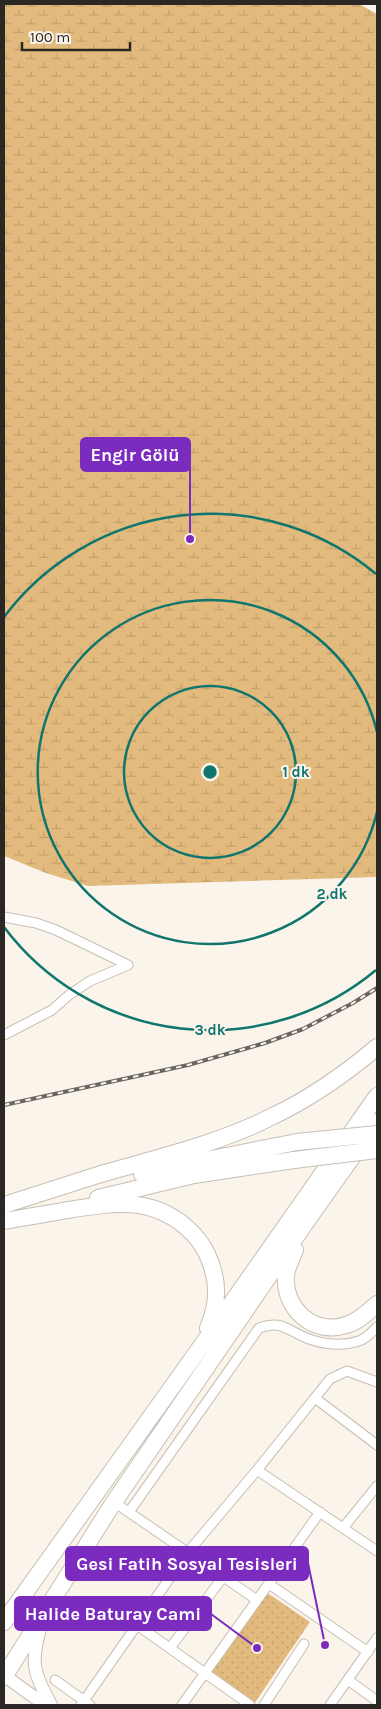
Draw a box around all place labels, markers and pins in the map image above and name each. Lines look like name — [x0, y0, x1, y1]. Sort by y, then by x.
callout: Engir Gölü — [81, 438, 190, 471]
centre of rings — [201, 763, 219, 781]
callout: Gesi Fatih Sosyal Tesisleri — [66, 1547, 308, 1580]
callout: Halide Baturay Cami — [15, 1597, 211, 1630]

